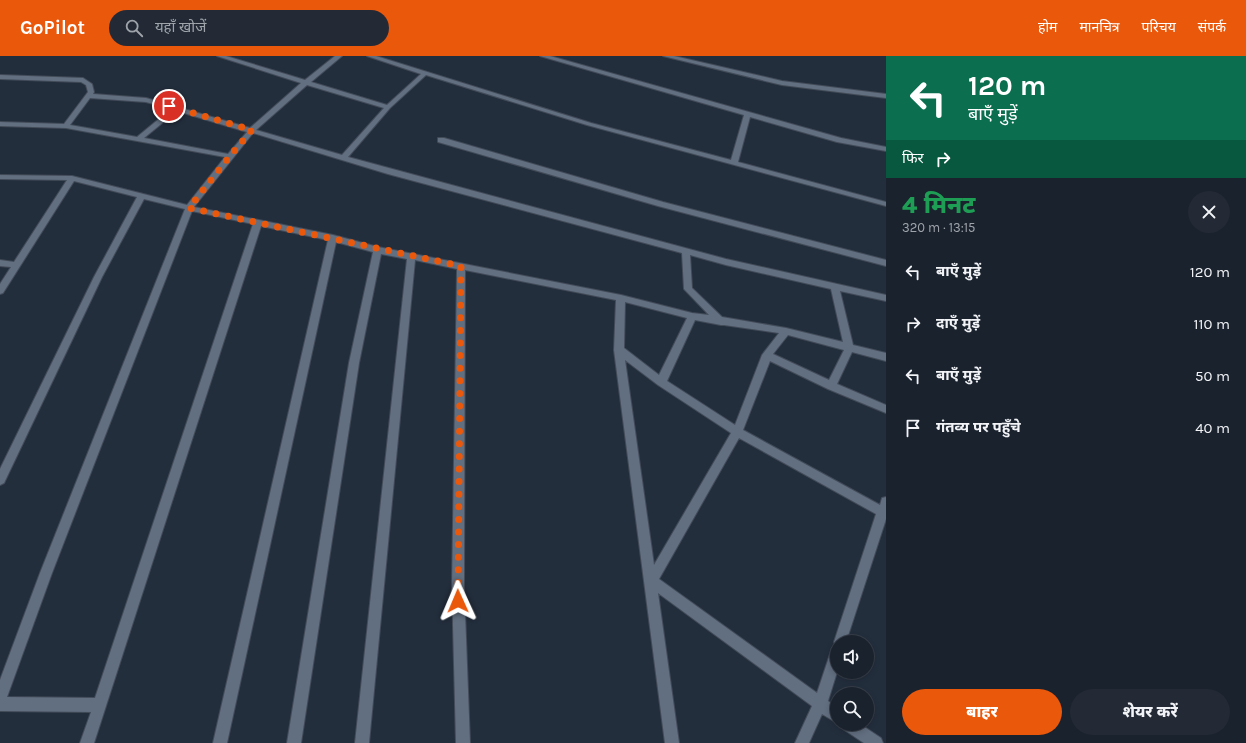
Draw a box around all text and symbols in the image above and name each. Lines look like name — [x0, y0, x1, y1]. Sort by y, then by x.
search box — [109, 10, 389, 46]
text: GoPilot — [20, 17, 85, 39]
icon: search — [123, 17, 145, 39]
text: यहाँ खोजें — [155, 18, 206, 36]
text: होम — [1038, 19, 1057, 36]
text: मानचित्र — [1079, 19, 1120, 36]
text: परिचय — [1142, 19, 1176, 36]
text: संपर्क — [1198, 19, 1226, 36]
text: 120 m — [968, 69, 1046, 102]
icon: left — [902, 72, 954, 124]
pin — [152, 89, 186, 123]
icon: arrive — [158, 95, 180, 117]
text: बाएँ मुड़ें — [968, 103, 1018, 125]
icon: right — [932, 148, 954, 170]
text: फिर — [902, 149, 924, 167]
text: 4 मिनट — [902, 191, 975, 219]
button: close — [1188, 191, 1230, 233]
text: 320 m · 13:15 — [902, 220, 975, 235]
icon: left — [902, 261, 924, 283]
text: बाएँ मुड़ें — [936, 262, 981, 280]
text: 120 m — [1190, 263, 1230, 281]
icon: right — [902, 313, 924, 335]
text: दाएँ मुड़ें — [936, 314, 980, 332]
text: 110 m — [1194, 315, 1230, 333]
icon: left — [902, 365, 924, 387]
text: बाएँ मुड़ें — [936, 366, 981, 384]
text: 50 m — [1195, 367, 1230, 385]
icon: arrive — [902, 417, 924, 439]
text: गंतव्य पर पहुँचे — [936, 418, 1021, 436]
text: 40 m — [1195, 419, 1230, 437]
position arrow — [437, 580, 479, 622]
map controls — [830, 635, 874, 731]
button: sound — [830, 635, 874, 679]
button: search — [830, 687, 874, 731]
button: बाहर — [902, 689, 1062, 735]
button: शेयर करें — [1070, 689, 1230, 735]

